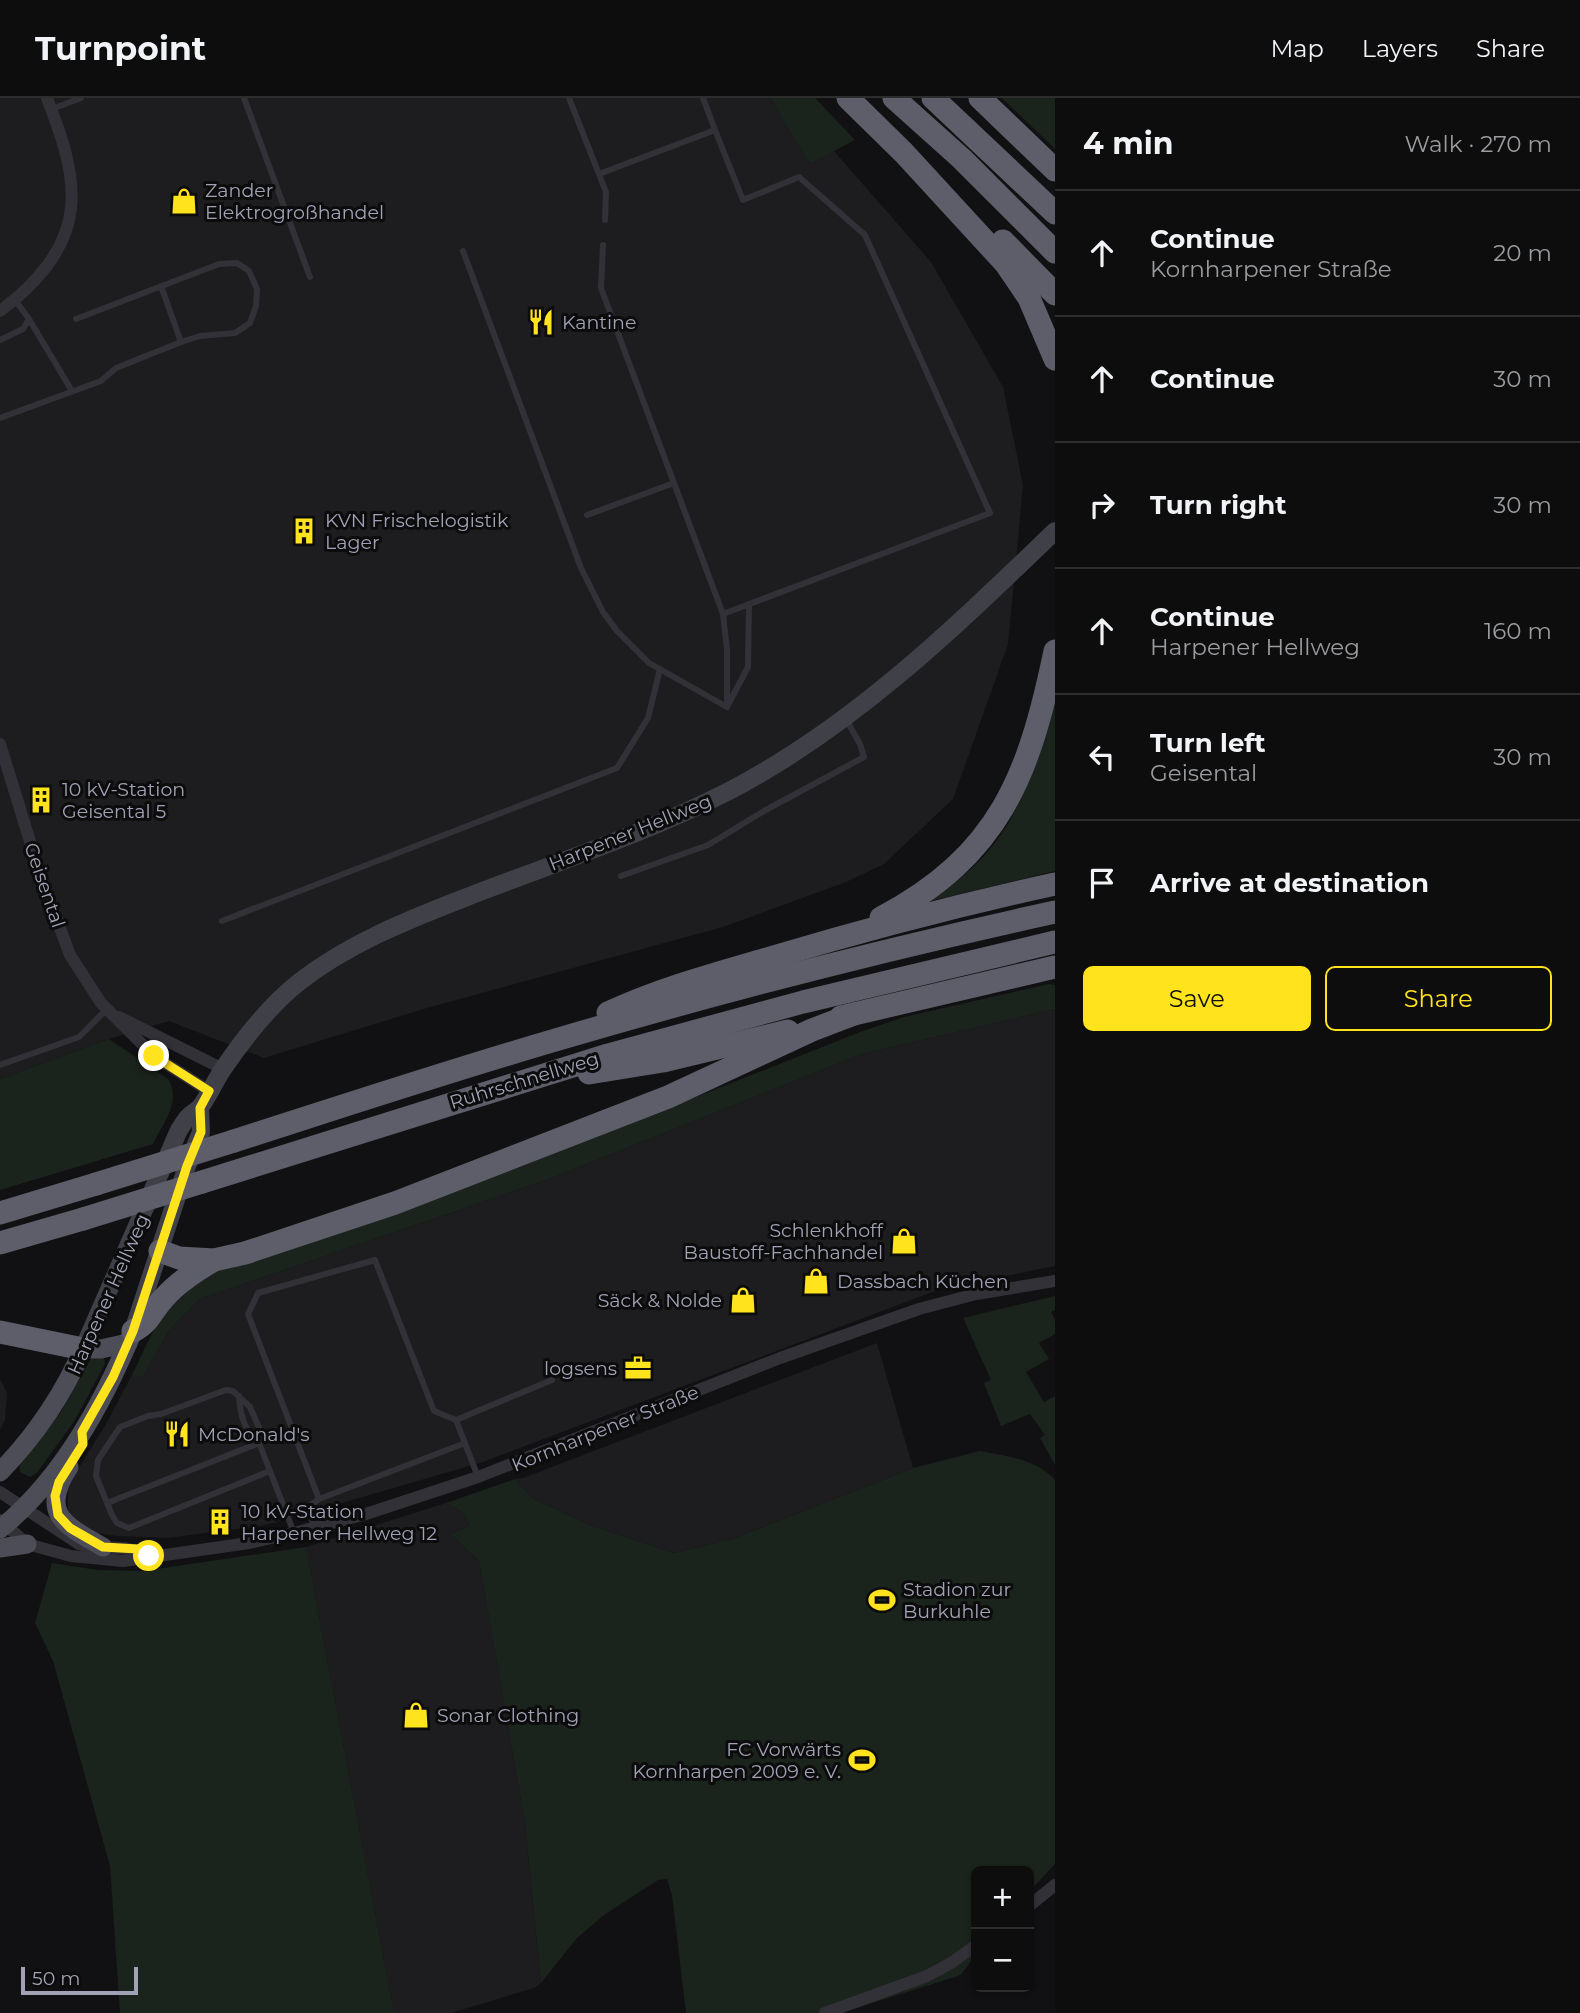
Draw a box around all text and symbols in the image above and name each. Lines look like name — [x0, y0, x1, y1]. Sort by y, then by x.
text: Turnpoint — [35, 28, 206, 68]
text: Map — [1270, 34, 1324, 63]
text: Layers — [1362, 34, 1438, 63]
text: Share — [1476, 34, 1545, 63]
text: 4 min — [1083, 125, 1173, 162]
text: Walk · 270 m — [1405, 130, 1552, 158]
place label: Zander Elektrogroßhandel — [205, 179, 384, 224]
shop icon: Zander Elektrogroßhandel — [169, 186, 199, 216]
text: Continue — [1150, 223, 1275, 255]
icon: ahead — [1083, 234, 1121, 272]
text: 20 m — [1493, 239, 1552, 267]
text: Kornharpener Straße — [1150, 255, 1392, 283]
restaurant icon: Kantine — [526, 307, 556, 337]
place label: Kantine — [562, 311, 636, 334]
icon: ahead — [1083, 360, 1121, 398]
text: Continue — [1150, 363, 1275, 395]
text: 30 m — [1493, 365, 1552, 393]
icon: right — [1083, 486, 1121, 524]
text: Turn right — [1150, 489, 1286, 521]
text: 30 m — [1493, 491, 1552, 519]
place label: KVN Frischelogistik Lager — [325, 509, 509, 554]
building icon: KVN Frischelogistik Lager — [289, 516, 319, 546]
text: Continue — [1150, 601, 1275, 633]
icon: ahead — [1083, 612, 1121, 650]
text: 160 m — [1484, 617, 1552, 645]
text: Harpener Hellweg — [1150, 633, 1360, 661]
text: Turn left — [1150, 727, 1266, 759]
icon: left — [1083, 738, 1121, 776]
text: 30 m — [1493, 743, 1552, 771]
text: Geisental — [1150, 759, 1257, 787]
place label: 10 kV-Station Geisental 5 — [62, 778, 185, 823]
building icon: 10 kV-Station Geisental 5 — [26, 785, 56, 815]
street label: Harpener Hellweg — [545, 789, 715, 876]
street label: Geisental — [19, 840, 70, 931]
icon: arrive — [1083, 864, 1121, 902]
text: Arrive at destination — [1150, 867, 1429, 899]
button: Save — [1083, 966, 1311, 1031]
button: Share — [1325, 966, 1552, 1031]
route end — [138, 1040, 169, 1071]
street label: Ruhrschnellweg — [447, 1047, 602, 1114]
street label: Harpener Hellweg — [63, 1210, 154, 1378]
place label: Schlenkhoff Baustoff-Fachhandel — [684, 1219, 885, 1264]
shop icon: Schlenkhoff Baustoff-Fachhandel — [889, 1226, 919, 1256]
shop icon: Dassbach Küchen — [801, 1266, 831, 1296]
place label: Dassbach Küchen — [837, 1270, 1008, 1293]
shop icon: Säck & Nolde — [728, 1285, 758, 1315]
place label: Säck & Nolde — [598, 1289, 722, 1312]
office icon: logsens — [623, 1353, 653, 1383]
place label: logsens — [544, 1357, 617, 1380]
street label: Kornharpener Straße — [508, 1380, 702, 1477]
restaurant icon: McDonald's — [162, 1419, 192, 1449]
place label: McDonald's — [198, 1423, 310, 1446]
place label: 10 kV-Station Harpener Hellweg 12 — [241, 1500, 437, 1545]
building icon: 10 kV-Station Harpener Hellweg 12 — [205, 1507, 235, 1537]
route start — [133, 1540, 164, 1571]
place label: Stadion zur Burkuhle — [903, 1578, 1011, 1623]
sports icon: Stadion zur Burkuhle — [867, 1585, 897, 1615]
shop icon: Sonar Clothing — [401, 1700, 431, 1730]
place label: Sonar Clothing — [437, 1704, 579, 1727]
place label: FC Vorwärts Kornharpen 2009 e. V. — [632, 1738, 841, 1783]
sports icon: FC Vorwärts Kornharpen 2009 e. V. — [847, 1745, 877, 1775]
map controls — [971, 1866, 1034, 1992]
button: + — [971, 1866, 1034, 1929]
button: − — [971, 1929, 1034, 1992]
scale bar — [21, 1964, 138, 1996]
text: 50 m — [32, 1967, 80, 1990]

